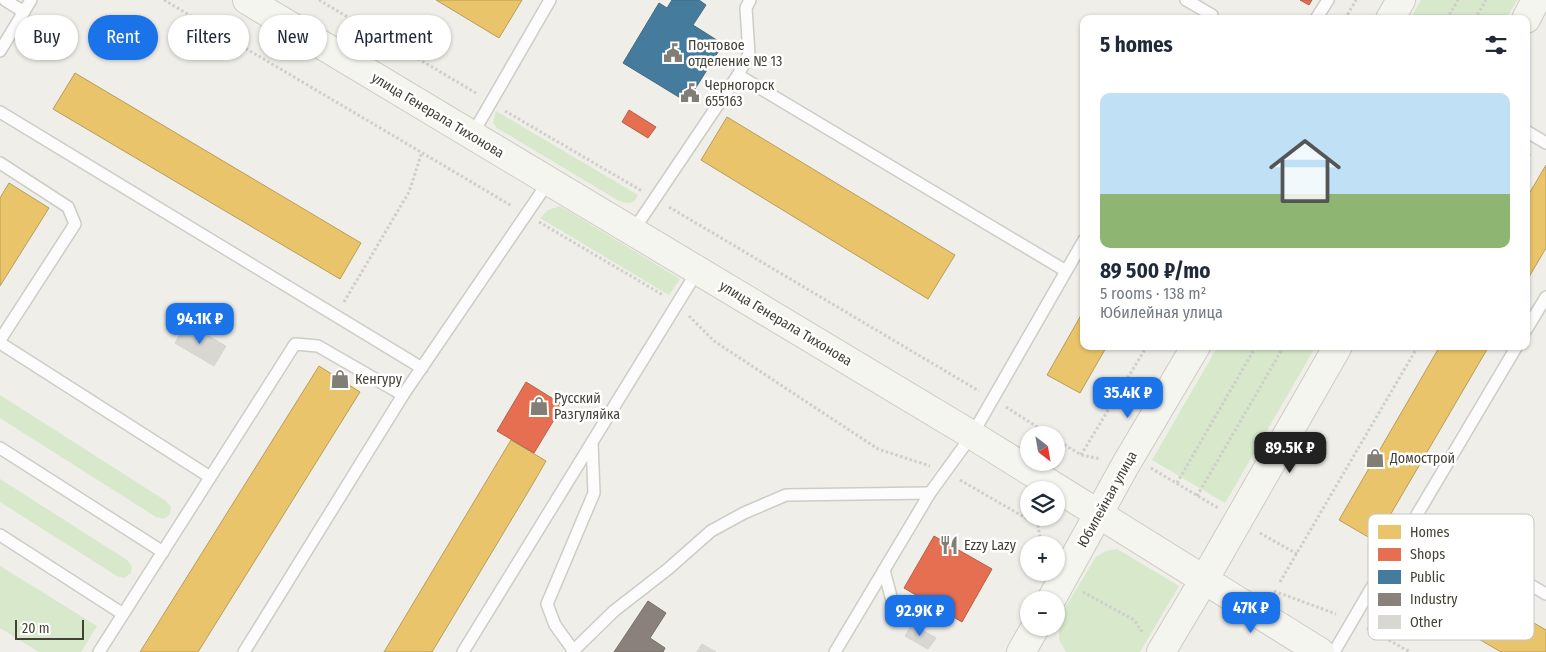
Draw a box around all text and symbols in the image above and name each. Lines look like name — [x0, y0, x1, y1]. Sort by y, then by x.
chip: Buy — [15, 15, 78, 60]
chip: Rent — [88, 15, 158, 60]
chip: Filters — [168, 15, 249, 60]
chip: New — [259, 15, 327, 60]
chip: Apartment — [337, 15, 451, 60]
icon: filters — [1482, 31, 1510, 59]
text: 5 homes — [1100, 32, 1173, 58]
place label: Почтовое отделение № 13 — [688, 37, 782, 70]
public building icon: Почтовое отделение № 13 — [662, 42, 684, 64]
street label: улица Генерала Тихонова — [368, 69, 507, 162]
place label: Черногорск 655163 — [705, 77, 775, 110]
public building icon: Черногорск 655163 — [679, 82, 701, 104]
icon: home — [1260, 126, 1350, 216]
text: 89 500 ₽/mo — [1100, 258, 1210, 284]
street label: улица Генерала Тихонова — [716, 277, 855, 370]
text: 5 rooms · 138 m² — [1100, 284, 1206, 303]
pin: 94.1K ₽ — [154, 302, 246, 345]
text: Юбилейная улица — [1100, 303, 1223, 322]
text: 94.1K ₽ — [177, 309, 223, 328]
shop icon: Кенгуру — [329, 368, 351, 390]
place label: Кенгуру — [355, 371, 403, 388]
pin: 35.4K ₽ — [1082, 376, 1174, 419]
text: 35.4K ₽ — [1104, 383, 1152, 402]
place label: Русский Разгуляйка — [554, 390, 620, 423]
shop icon: Русский Разгуляйка — [528, 395, 550, 417]
north arrow — [1020, 426, 1065, 471]
map controls — [1020, 426, 1065, 636]
pin: 89.5K ₽ — [1244, 432, 1336, 474]
text: 89.5K ₽ — [1265, 438, 1315, 457]
shop icon: Домострой — [1364, 447, 1386, 469]
street label: Юбилейная улица — [1074, 448, 1141, 550]
place label: Домострой — [1389, 450, 1455, 467]
button: layers — [1020, 481, 1065, 526]
legend — [1368, 514, 1534, 640]
text: Homes — [1410, 524, 1450, 541]
restaurant icon: Ezzy Lazy — [938, 534, 960, 556]
button: + — [1020, 536, 1065, 581]
place label: Ezzy Lazy — [964, 537, 1017, 554]
text: Shops — [1410, 546, 1445, 563]
text: Public — [1410, 569, 1445, 586]
button: − — [1020, 591, 1065, 636]
text: Industry — [1410, 591, 1458, 608]
pin: 47K ₽ — [1216, 592, 1286, 634]
pin: 92.9K ₽ — [874, 594, 966, 637]
text: 47K ₽ — [1233, 598, 1269, 617]
text: 92.9K ₽ — [896, 601, 944, 620]
text: Other — [1410, 614, 1443, 631]
scale bar — [15, 617, 84, 640]
text: 20 m — [22, 620, 50, 637]

